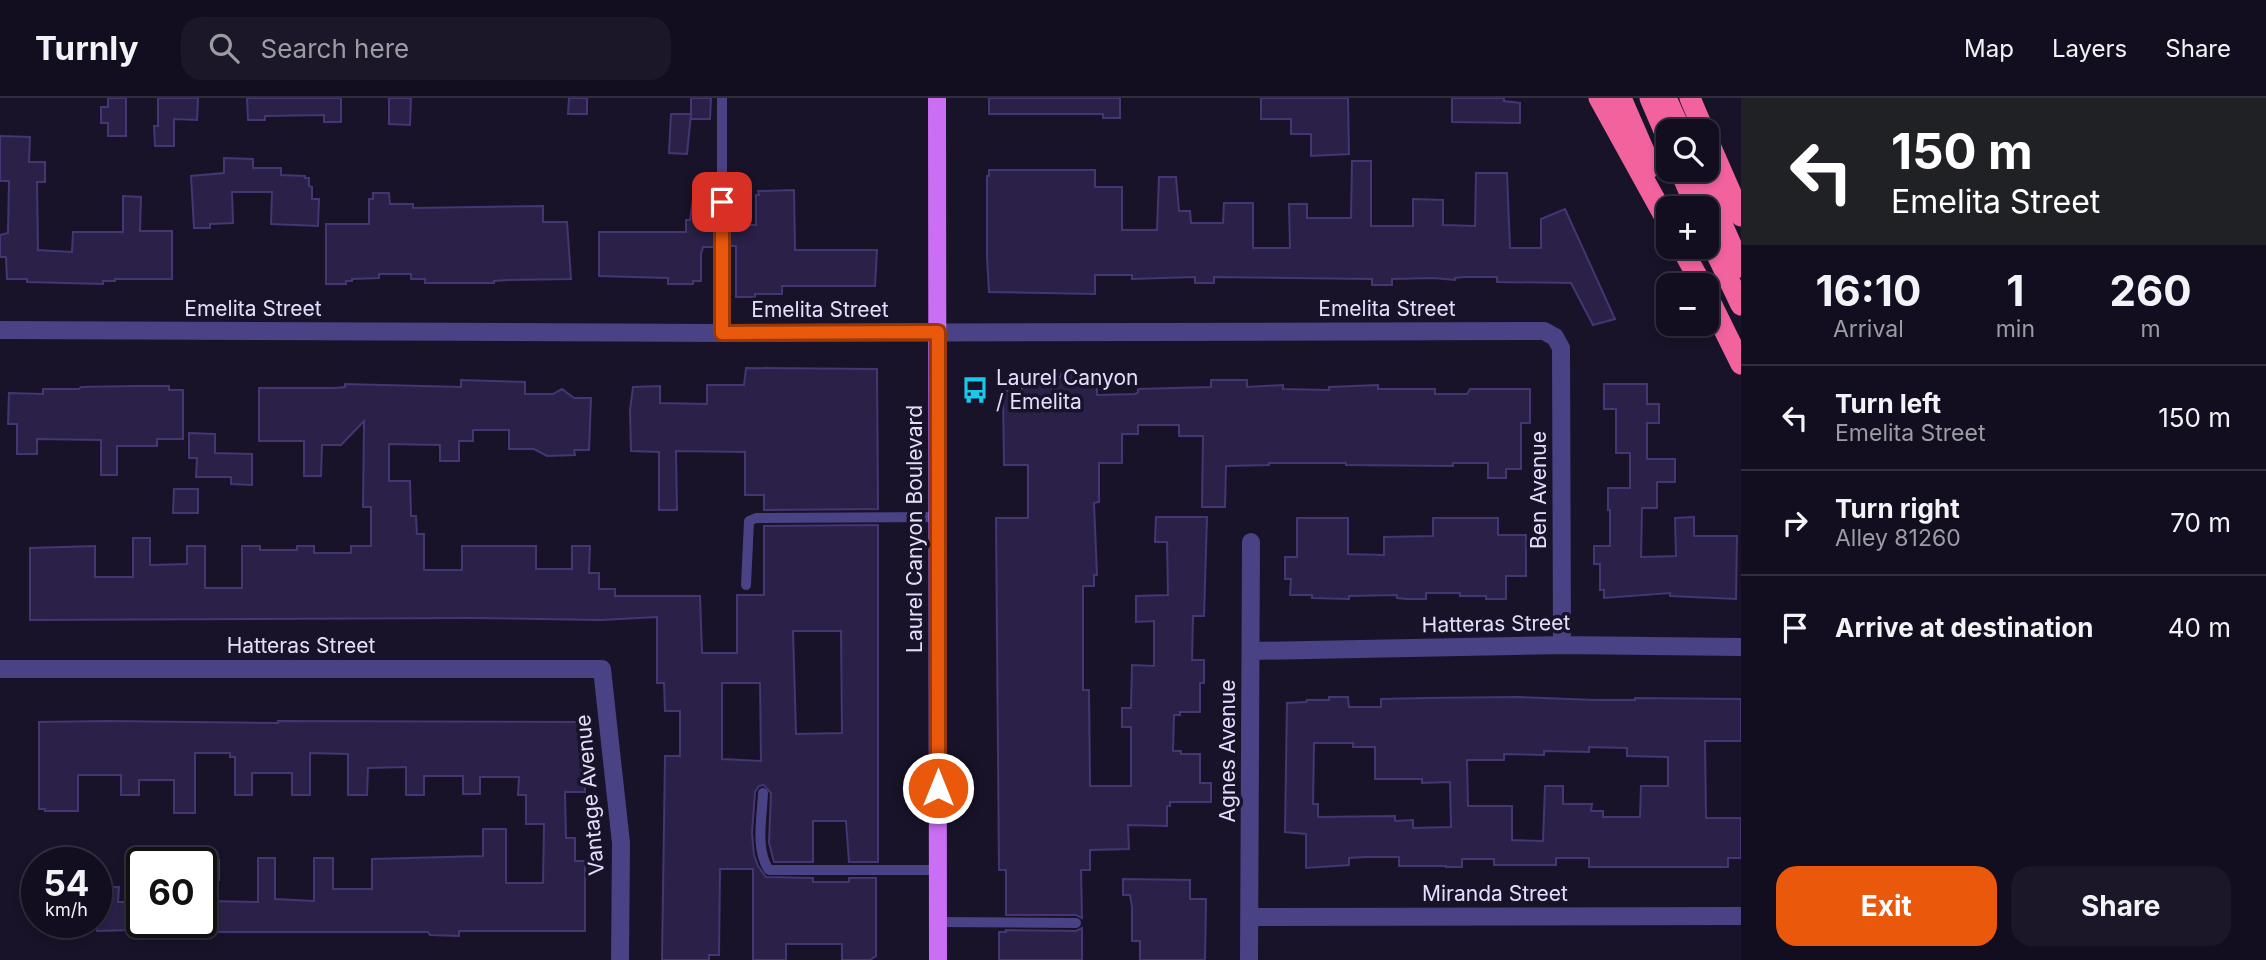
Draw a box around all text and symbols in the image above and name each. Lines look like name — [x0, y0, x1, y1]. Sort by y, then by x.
search box — [181, 17, 671, 80]
text: Turnly — [35, 28, 139, 68]
icon: search — [205, 29, 243, 67]
text: Search here — [261, 33, 409, 64]
text: Map — [1964, 34, 2014, 63]
text: Layers — [2052, 34, 2127, 63]
text: Share — [2165, 34, 2231, 63]
map controls — [1656, 119, 1719, 336]
button: search — [1656, 119, 1719, 182]
text: 150 m — [1891, 122, 2033, 181]
icon: left — [1776, 126, 1867, 217]
pin — [692, 172, 752, 232]
text: Emelita Street — [1891, 182, 2100, 221]
icon: arrive — [703, 183, 741, 221]
button: + — [1656, 196, 1719, 259]
text: 16:10 — [1815, 265, 1921, 316]
text: 1 — [2006, 265, 2024, 316]
text: 260 — [2109, 265, 2192, 316]
button: − — [1656, 273, 1719, 336]
street label: Emelita Street — [184, 296, 322, 321]
street label: Emelita Street — [1318, 296, 1456, 321]
street label: Emelita Street — [751, 297, 889, 322]
text: Arrival — [1833, 315, 1904, 343]
text: min — [1996, 315, 2035, 343]
text: m — [2140, 315, 2161, 343]
place label: Laurel Canyon / Emelita — [996, 365, 1139, 414]
bus stop icon: Laurel Canyon / Emelita — [960, 375, 990, 405]
text: Turn left — [1835, 388, 1941, 419]
icon: left — [1776, 399, 1814, 437]
text: 150 m — [2158, 402, 2231, 433]
street label: Laurel Canyon Boulevard — [902, 405, 927, 653]
text: Emelita Street — [1835, 419, 1985, 447]
street label: Ben Avenue — [1526, 431, 1551, 549]
text: Turn right — [1835, 493, 1960, 524]
icon: right — [1776, 504, 1814, 542]
text: 70 m — [2170, 507, 2231, 538]
text: Alley 81260 — [1835, 524, 1961, 552]
icon: arrive — [1776, 609, 1814, 647]
street label: Hatteras Street — [1421, 610, 1571, 637]
text: Arrive at destination — [1835, 612, 2094, 643]
text: 40 m — [2168, 612, 2231, 643]
street label: Hatteras Street — [227, 633, 375, 658]
street label: Agnes Avenue — [1215, 680, 1240, 822]
street label: Vantage Avenue — [570, 714, 609, 876]
position arrow — [901, 751, 975, 825]
speed limit sign: 60 — [126, 847, 217, 938]
text: 54 — [43, 862, 90, 904]
button: Exit — [1776, 866, 1997, 946]
button: Share — [2011, 866, 2231, 946]
street label: Miranda Street — [1422, 881, 1568, 906]
text: km/h — [45, 899, 88, 920]

